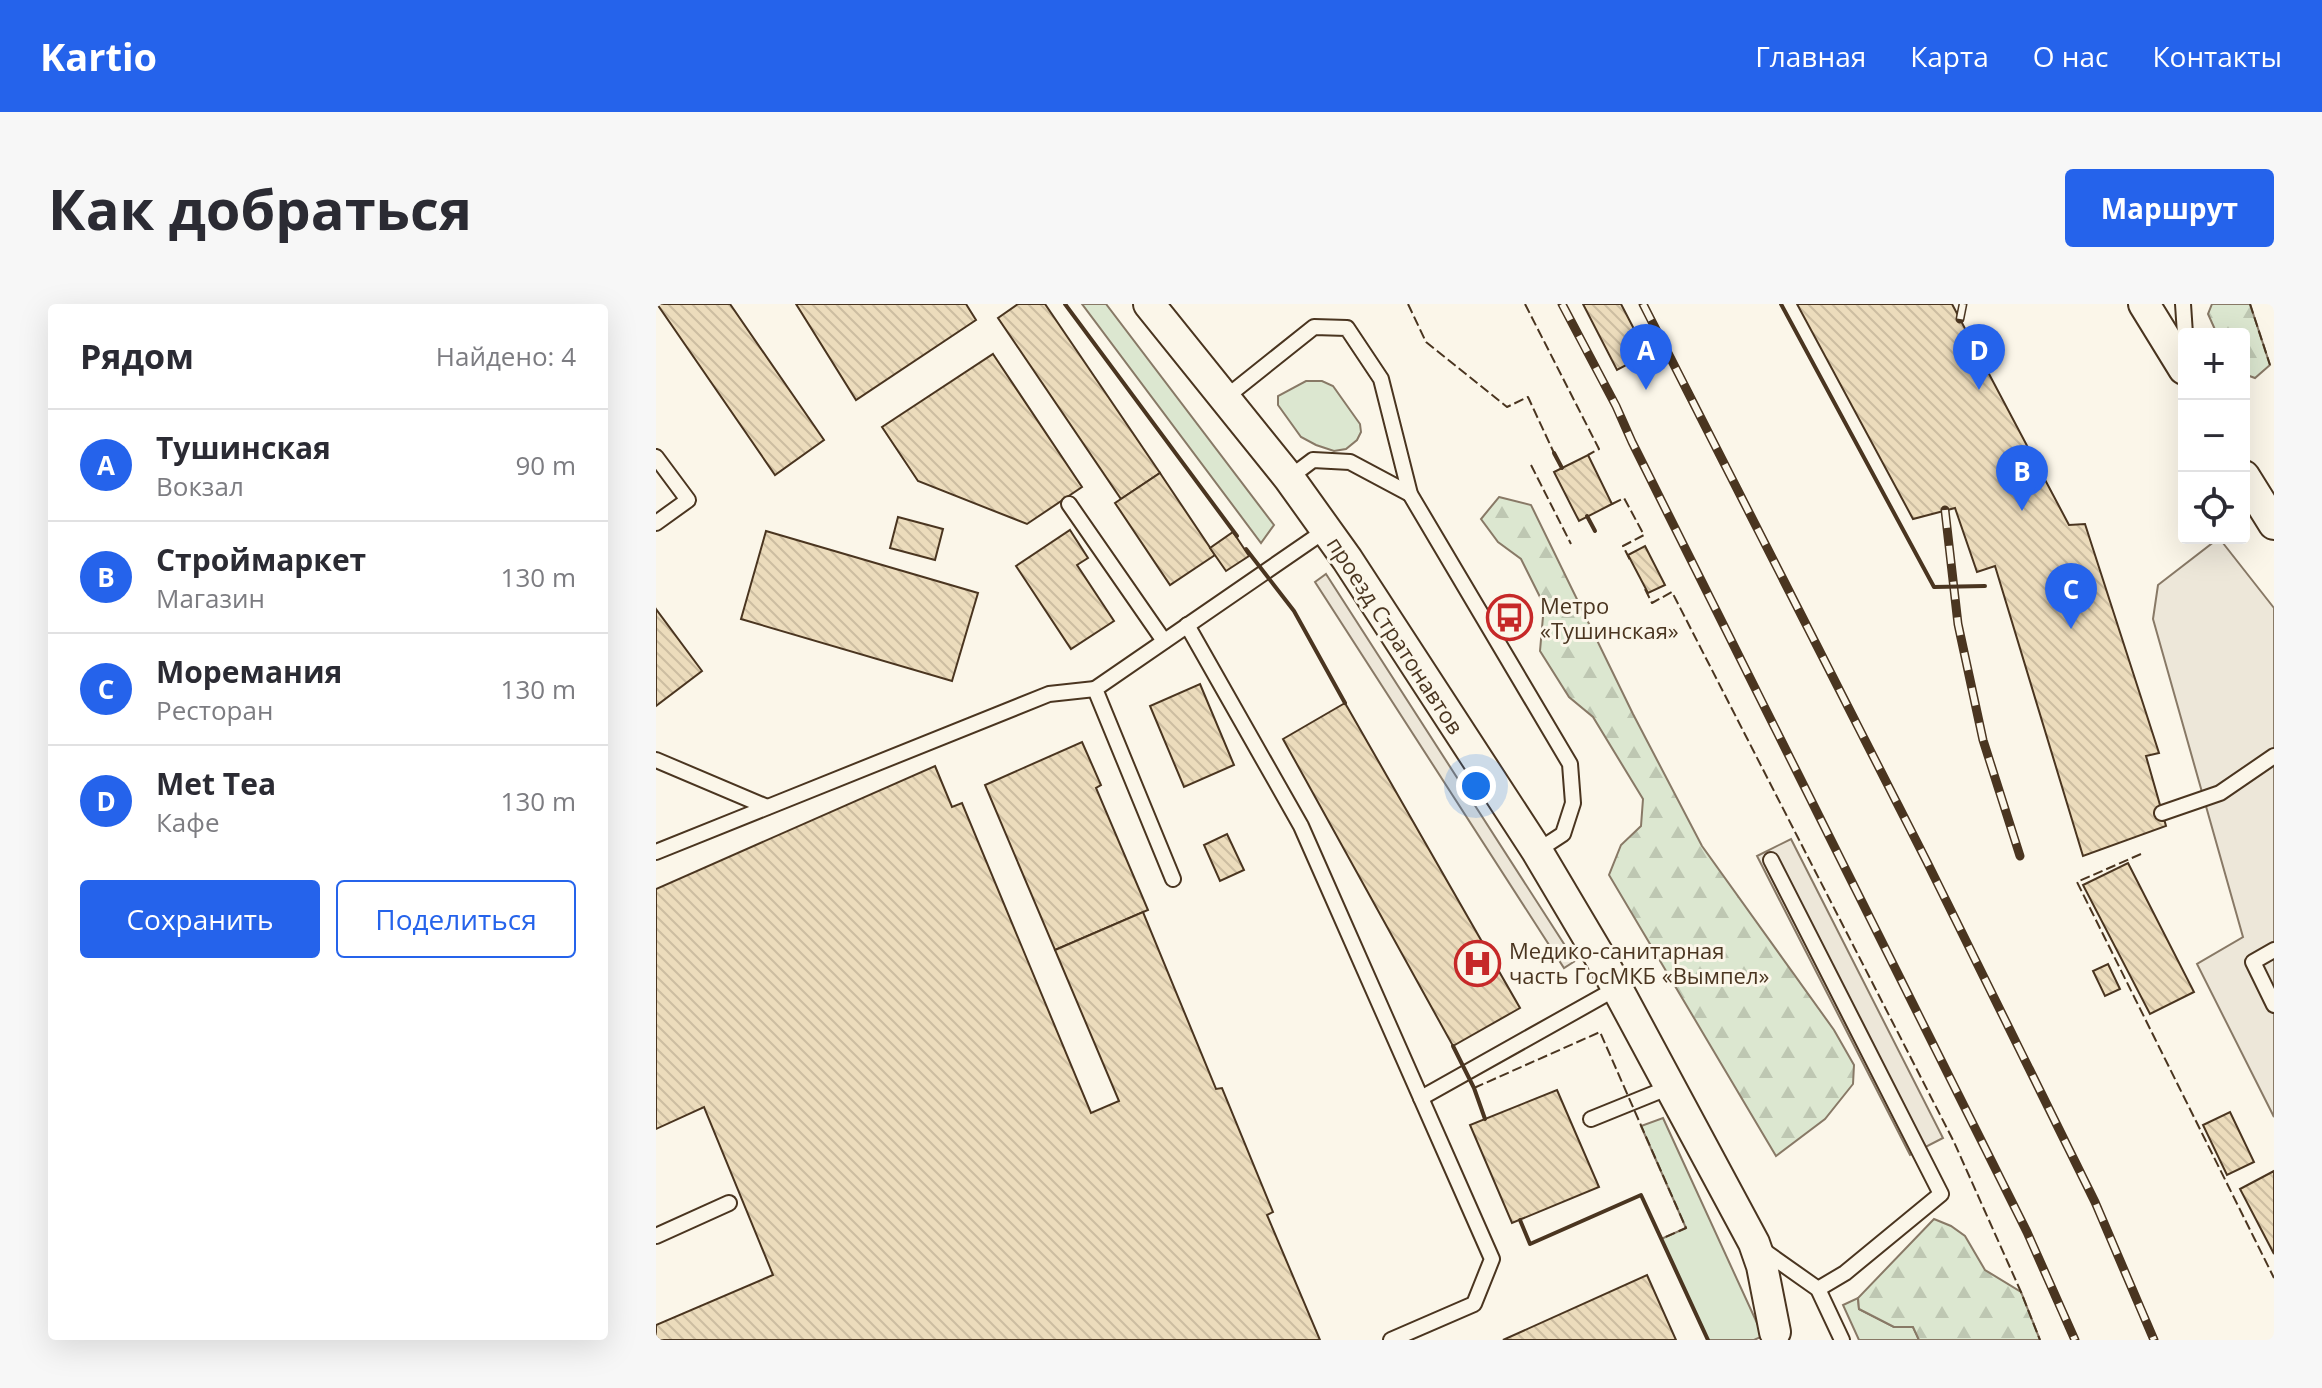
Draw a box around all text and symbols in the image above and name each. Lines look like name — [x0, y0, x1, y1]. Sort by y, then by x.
text: Kartio — [40, 30, 157, 82]
text: Главная — [1755, 37, 1866, 75]
text: Карта — [1910, 37, 1989, 75]
text: О нас — [2033, 37, 2108, 75]
text: Контакты — [2152, 37, 2282, 75]
button: Маршрут — [2065, 169, 2274, 247]
text: Как добраться — [48, 170, 472, 246]
pin: A — [1620, 324, 1672, 390]
pin: D — [1953, 324, 2005, 390]
map controls — [2178, 328, 2250, 544]
button: + — [2178, 328, 2250, 400]
text: Рядом — [80, 333, 194, 379]
text: Найдено: 4 — [436, 338, 576, 374]
button: − — [2178, 400, 2250, 472]
text: Тушинская — [156, 427, 331, 468]
pin: B — [1996, 445, 2048, 511]
text: A — [97, 447, 115, 483]
text: 90 m — [515, 447, 576, 483]
text: Вокзал — [156, 468, 244, 504]
button: locate — [2178, 472, 2250, 544]
street label: проезд Стратонавтов — [1321, 530, 1471, 740]
text: Строймаркет — [156, 539, 366, 580]
text: B — [97, 559, 115, 595]
text: 130 m — [501, 559, 576, 595]
pin: C — [2045, 563, 2097, 629]
text: Магазин — [156, 580, 265, 616]
place label: Метро «Тушинская» — [1540, 590, 1679, 645]
bus stop icon: Метро «Тушинская» — [1485, 594, 1533, 642]
text: Моремания — [156, 651, 342, 692]
text: C — [98, 671, 114, 707]
text: 130 m — [501, 671, 576, 707]
text: Ресторан — [156, 692, 273, 728]
text: Met Tea — [156, 763, 276, 804]
your location — [1456, 766, 1496, 806]
text: D — [96, 783, 116, 819]
text: 130 m — [501, 783, 576, 819]
text: Кафе — [156, 804, 220, 840]
button: Сохранить — [80, 880, 320, 958]
button: Поделиться — [336, 880, 576, 958]
place label: Медико-санитарная часть ГосМКБ «Вымпел» — [1509, 935, 1769, 990]
hospital icon: Медико-санитарная часть ГосМКБ «Вымпел» — [1454, 939, 1502, 987]

